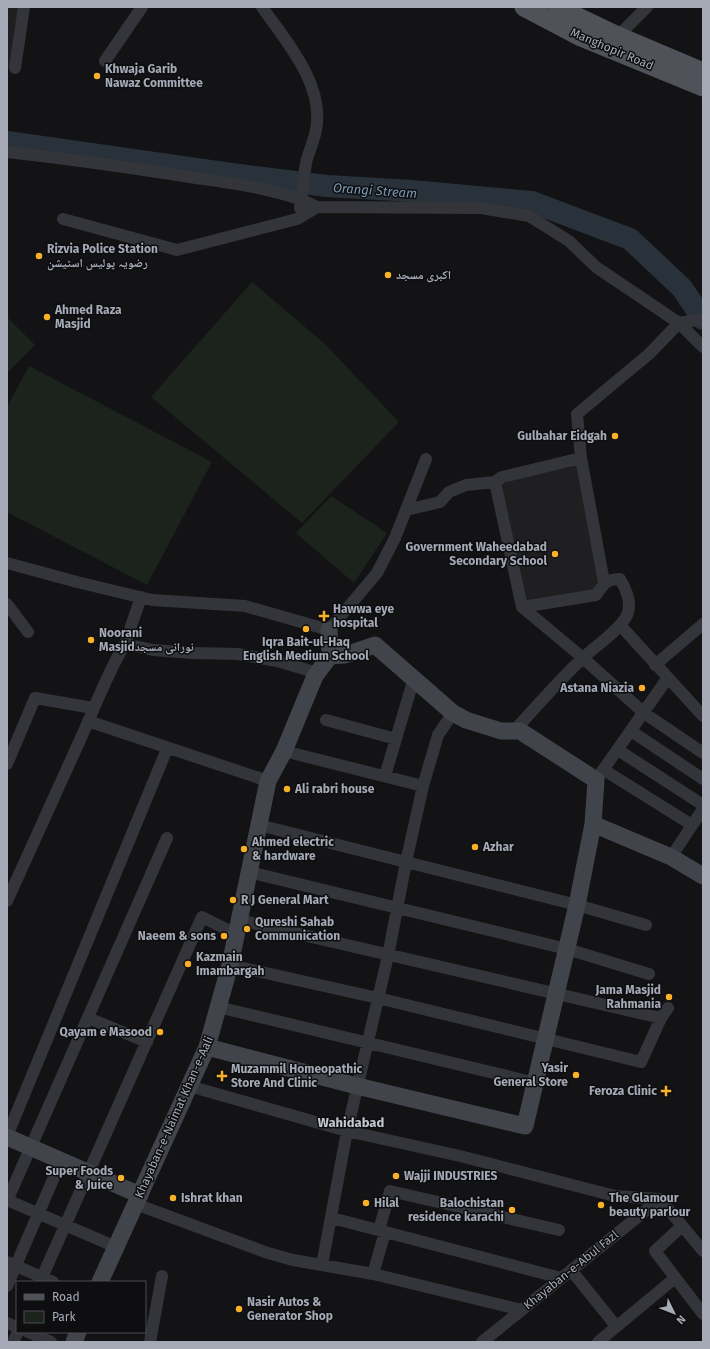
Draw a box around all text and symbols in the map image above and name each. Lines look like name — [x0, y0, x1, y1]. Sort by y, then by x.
street label: Manghopir Road — [568, 25, 656, 73]
place label: Khwaja Garib Nawaz Committee — [105, 62, 203, 90]
marker: Khwaja Garib Nawaz Committee — [92, 71, 102, 81]
water label: Orangi Stream — [332, 180, 417, 201]
place label: Rizvia Police Station رضویہ پولیس اسٹیشن — [47, 242, 158, 271]
marker: Rizvia Police Station رضویہ پولیس اسٹیشن — [34, 251, 44, 261]
place label: اکبری مسجد — [396, 268, 451, 283]
marker: اکبری مسجد — [383, 270, 393, 280]
place label: Ahmed Raza Masjid — [54, 303, 122, 331]
marker: Ahmed Raza Masjid — [42, 312, 52, 322]
place label: Gulbahar Eidgah — [517, 429, 607, 443]
marker: Gulbahar Eidgah — [610, 431, 620, 441]
place label: Government Waheedabad Secondary School — [406, 540, 547, 568]
marker: Government Waheedabad Secondary School — [550, 549, 560, 559]
place label: Hawwa eye hospital — [333, 602, 394, 630]
marker: Hawwa eye hospital — [318, 610, 330, 622]
marker: Iqra Bait-ul-Haq English Medium School — [301, 624, 311, 634]
place label: Noorani Masjidنورانی مسجد — [99, 626, 194, 655]
marker: Noorani Masjidنورانی مسجد — [86, 635, 96, 645]
place label: Iqra Bait-ul-Haq English Medium School — [243, 635, 369, 663]
place label: Astana Niazia — [559, 681, 634, 695]
marker: Astana Niazia — [637, 683, 647, 693]
place label: Ali rabri house — [294, 782, 375, 796]
marker: Ali rabri house — [282, 784, 292, 794]
place label: Ahmed electric & hardware — [251, 835, 334, 863]
place label: Azhar — [482, 840, 514, 854]
marker: Azhar — [470, 842, 480, 852]
marker: Ahmed electric & hardware — [239, 844, 249, 854]
place label: R J General Mart — [241, 893, 329, 907]
marker: R J General Mart — [228, 895, 238, 905]
place label: Qureshi Sahab Communication — [255, 915, 340, 943]
marker: Qureshi Sahab Communication — [242, 924, 252, 934]
place label: Naeem & sons — [138, 929, 216, 943]
marker: Naeem & sons — [219, 931, 229, 941]
place label: Kazmain Imambargah — [196, 950, 265, 978]
marker: Kazmain Imambargah — [183, 959, 193, 969]
place label: Jama Masjid Rahmania — [594, 983, 661, 1011]
marker: Jama Masjid Rahmania — [664, 992, 674, 1002]
place label: Qayam e Masood — [60, 1025, 152, 1039]
marker: Qayam e Masood — [155, 1027, 165, 1037]
street label: Khayaban-e-Naimat Khan-e-Aali — [132, 1034, 216, 1200]
place label: Yasir General Store — [493, 1061, 568, 1089]
place label: Muzammil Homeopathic Store And Clinic — [231, 1062, 363, 1090]
marker: Muzammil Homeopathic Store And Clinic — [216, 1070, 228, 1082]
marker: Yasir General Store — [571, 1070, 581, 1080]
place label: Feroza Clinic — [589, 1084, 657, 1098]
marker: Feroza Clinic — [660, 1085, 672, 1097]
district label: Wahidabad — [318, 1115, 384, 1130]
place label: Super Foods & Juice — [45, 1164, 113, 1192]
place label: Wajji INDUSTRIES — [404, 1169, 497, 1183]
marker: Wajji INDUSTRIES — [391, 1171, 401, 1181]
marker: Super Foods & Juice — [116, 1173, 126, 1183]
place label: Ishrat khan — [181, 1191, 243, 1205]
place label: The Glamour beauty parlour — [609, 1191, 691, 1219]
marker: Ishrat khan — [168, 1193, 178, 1203]
place label: Hilal — [374, 1196, 399, 1210]
place label: Balochistan residence karachi — [408, 1196, 504, 1224]
marker: Hilal — [361, 1198, 371, 1208]
marker: The Glamour beauty parlour — [596, 1200, 606, 1210]
marker: Balochistan residence karachi — [507, 1205, 517, 1215]
street label: Khayaban-e-Abul Fazl — [521, 1227, 621, 1312]
legend — [16, 1281, 146, 1333]
text: Road — [52, 1290, 80, 1304]
north arrow — [654, 1293, 694, 1333]
place label: Nasir Autos & Generator Shop — [247, 1295, 333, 1323]
marker: Nasir Autos & Generator Shop — [234, 1304, 244, 1314]
text: Park — [52, 1310, 76, 1324]
text: N — [674, 1312, 688, 1327]

